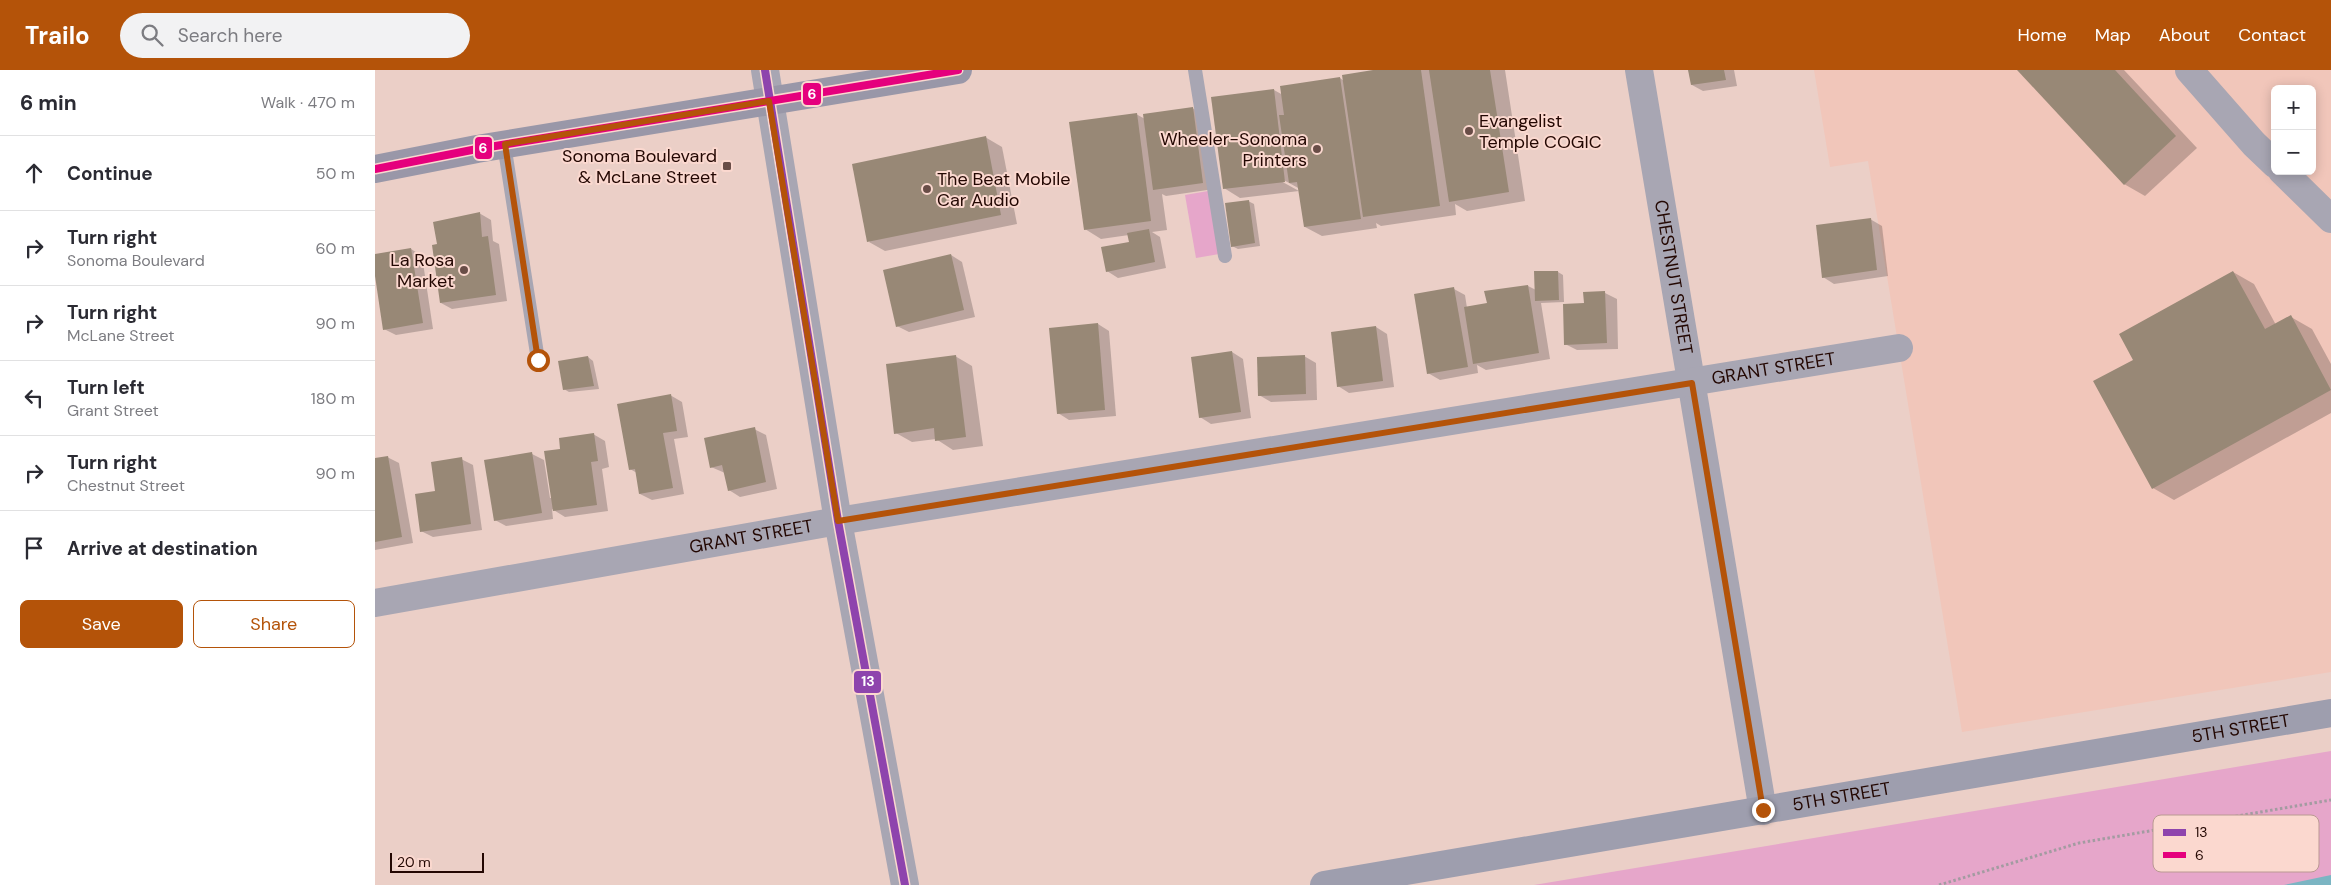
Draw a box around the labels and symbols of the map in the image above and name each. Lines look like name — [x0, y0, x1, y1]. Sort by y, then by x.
line badge: 6 — [802, 82, 822, 106]
text: 6 — [808, 85, 817, 103]
place label: Evangelist Temple COGIC — [1479, 109, 1602, 154]
marker: Evangelist Temple COGIC — [1463, 125, 1475, 137]
place label: Wheeler-Sonoma Printers — [1160, 127, 1307, 172]
line badge: 6 — [474, 136, 493, 160]
text: 6 — [479, 139, 488, 157]
marker: Wheeler-Sonoma Printers — [1311, 143, 1323, 155]
place label: Sonoma Boulevard & McLane Street — [562, 144, 717, 189]
marker: Sonoma Boulevard & McLane Street — [721, 160, 733, 172]
place label: The Beat Mobile Car Audio — [937, 167, 1071, 212]
marker: The Beat Mobile Car Audio — [921, 183, 933, 195]
street label: CHESTNUT STREET — [1649, 198, 1698, 356]
place label: La Rosa Market — [390, 248, 454, 293]
marker: La Rosa Market — [458, 264, 470, 276]
street label: GRANT STREET — [1710, 347, 1837, 390]
route start — [527, 349, 550, 372]
street label: GRANT STREET — [687, 514, 815, 559]
line badge: 13 — [853, 670, 882, 694]
text: 13 — [861, 672, 875, 690]
street label: 5TH STREET — [2190, 708, 2292, 749]
street label: 5TH STREET — [1791, 776, 1892, 817]
route end — [1752, 799, 1775, 822]
legend — [2153, 815, 2319, 872]
text: 13 — [2195, 823, 2208, 841]
text: 6 — [2195, 846, 2204, 864]
scale bar — [390, 850, 484, 873]

